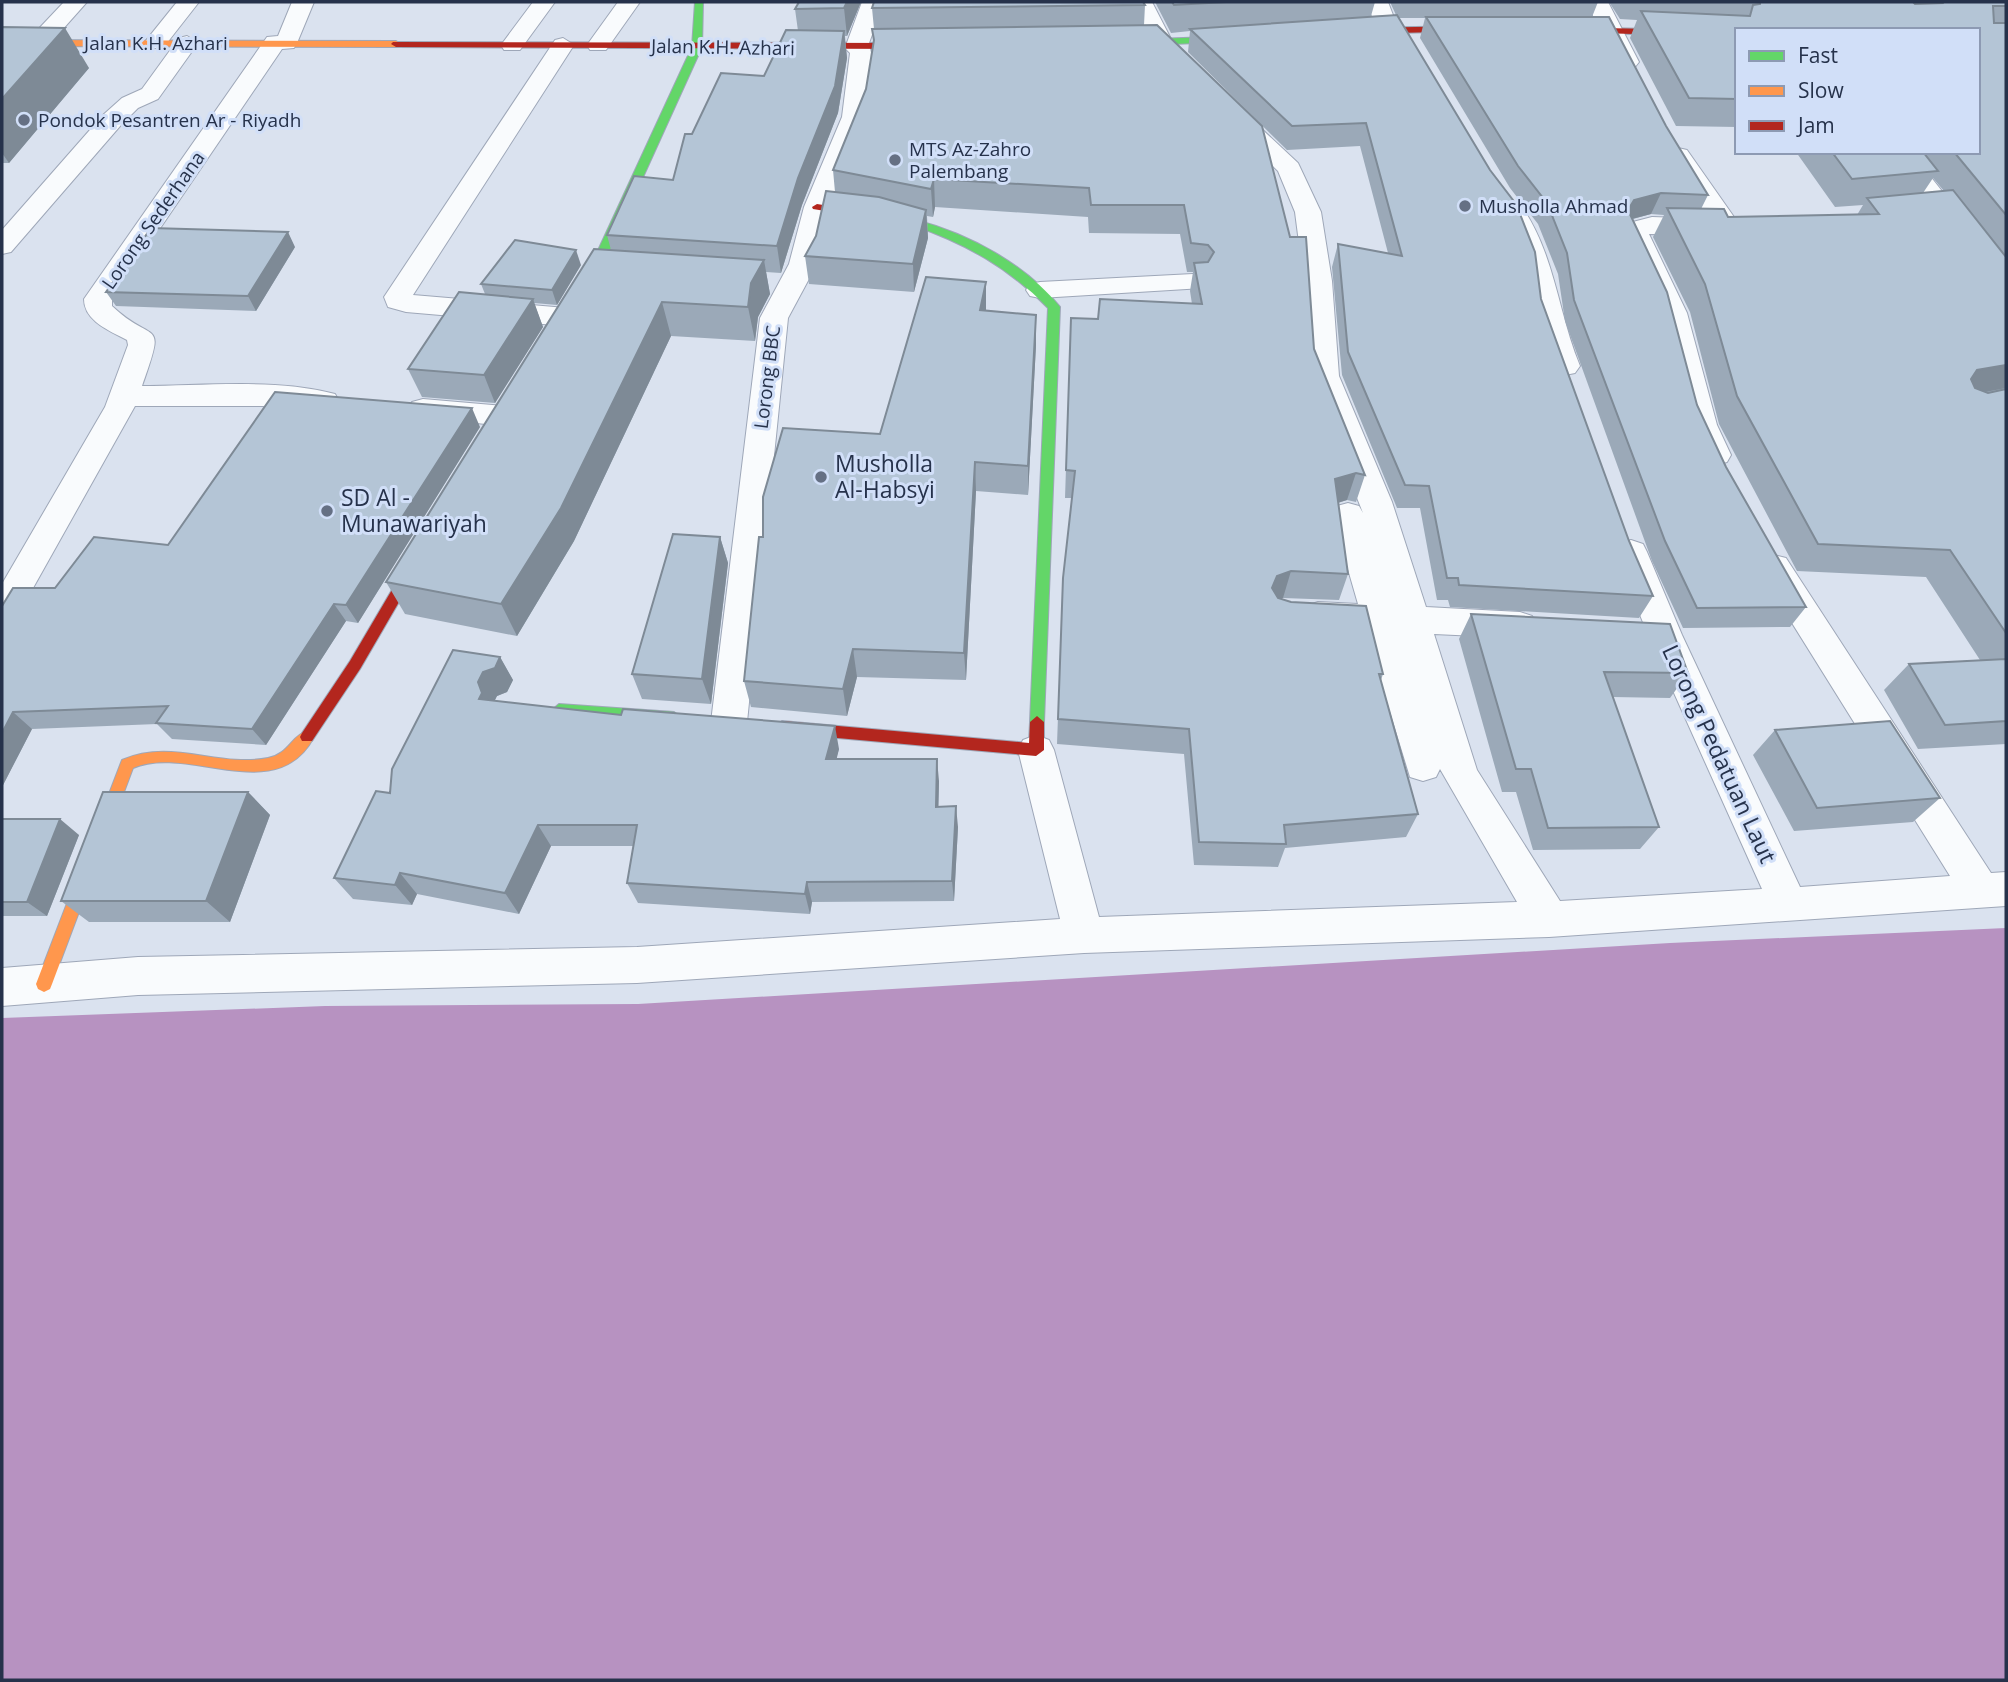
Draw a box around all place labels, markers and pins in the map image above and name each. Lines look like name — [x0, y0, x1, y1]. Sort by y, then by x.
place label: Pondok Pesantren Ar - Riyadh — [38, 107, 301, 133]
marker: Pondok Pesantren Ar - Riyadh — [16, 112, 32, 128]
place label: MTS Az-Zahro Palembang — [909, 136, 1031, 184]
marker: MTS Az-Zahro Palembang — [887, 152, 903, 168]
place label: Musholla Ahmad — [1479, 193, 1628, 219]
marker: Musholla Ahmad — [1457, 198, 1473, 214]
place label: Musholla Al-Habsyi — [835, 447, 935, 505]
marker: Musholla Al-Habsyi — [813, 469, 829, 485]
place label: SD Al - Munawariyah — [341, 481, 487, 539]
marker: SD Al - Munawariyah — [319, 503, 335, 519]

